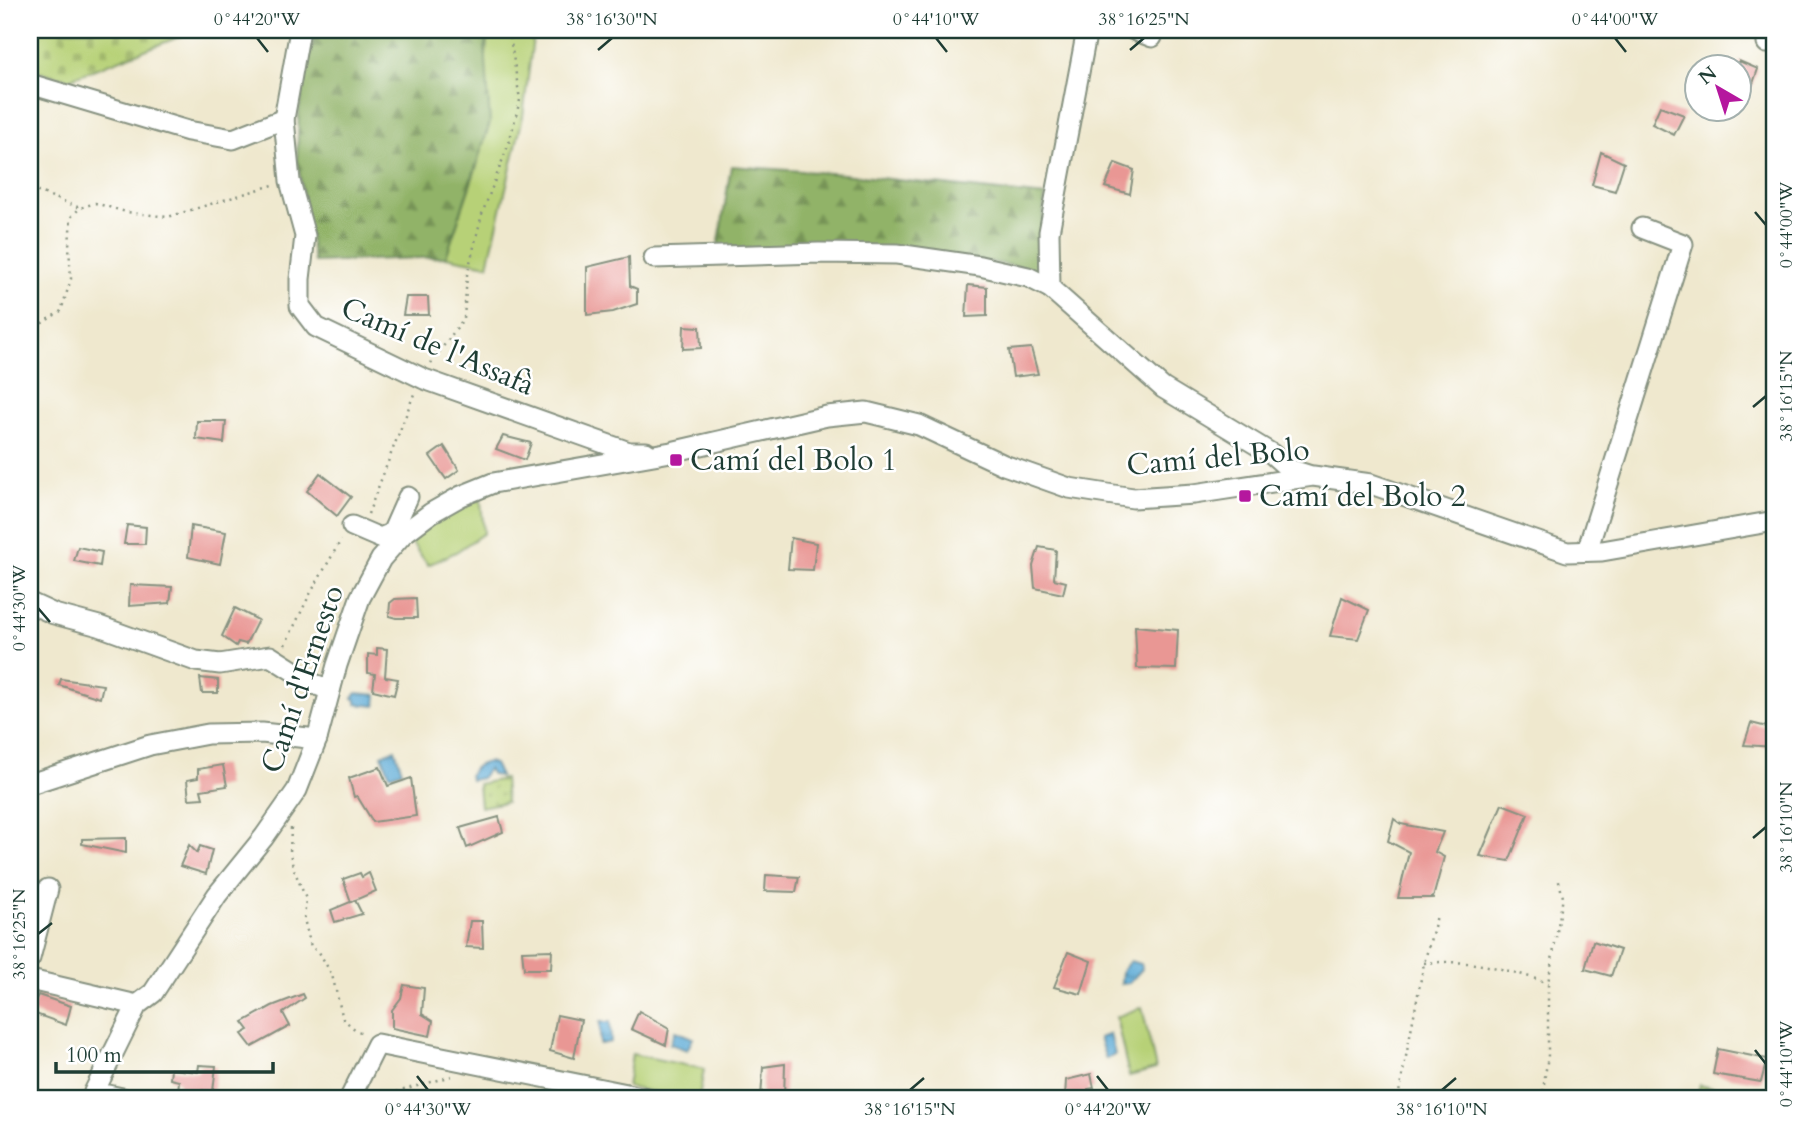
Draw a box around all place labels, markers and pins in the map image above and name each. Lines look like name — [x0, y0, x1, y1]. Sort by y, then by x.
place label: Camí del Bolo 1 — [690, 440, 897, 481]
marker: Camí del Bolo 1 — [668, 452, 684, 468]
place label: Camí del Bolo 2 — [1259, 476, 1466, 517]
marker: Camí del Bolo 2 — [1237, 488, 1253, 504]

